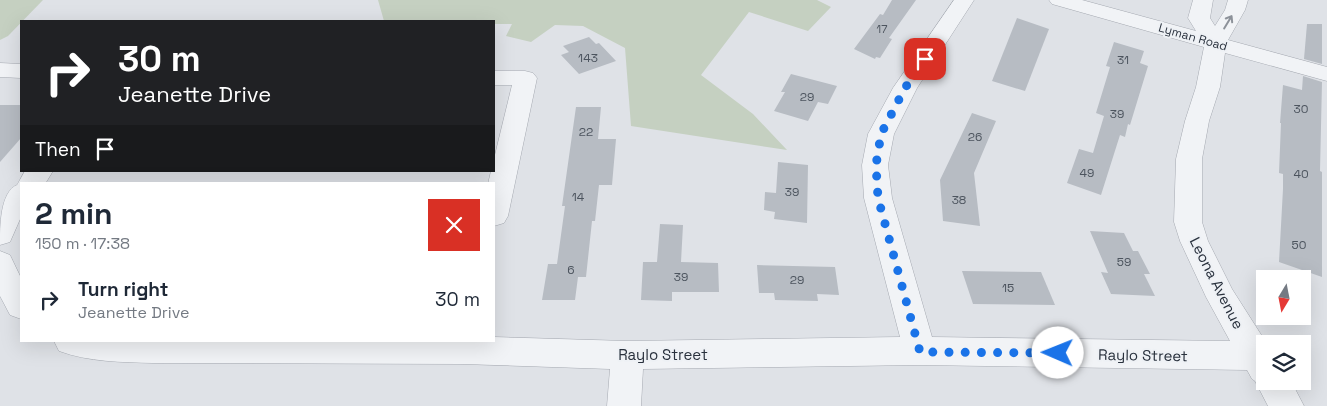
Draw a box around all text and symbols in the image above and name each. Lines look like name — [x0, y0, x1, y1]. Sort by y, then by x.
one-way arrow — [1223, 16, 1233, 30]
street label: Lyman Road — [1157, 20, 1229, 54]
house number: 17 — [877, 22, 887, 36]
text: 30 m — [118, 37, 201, 81]
pin — [904, 38, 946, 80]
icon: right — [35, 40, 100, 105]
icon: arrive — [911, 45, 939, 73]
house number: 143 — [578, 50, 598, 66]
house number: 31 — [1117, 52, 1129, 68]
text: Jeanette Drive — [118, 80, 271, 108]
house number: 29 — [800, 89, 814, 105]
house number: 30 — [1294, 101, 1308, 117]
house number: 39 — [1110, 106, 1124, 122]
house number: 22 — [579, 124, 593, 140]
house number: 26 — [968, 129, 982, 145]
icon: arrive — [91, 135, 119, 163]
text: Then — [35, 137, 81, 162]
house number: 49 — [1080, 165, 1094, 181]
house number: 40 — [1293, 166, 1309, 182]
house number: 39 — [785, 184, 799, 200]
house number: 14 — [572, 189, 585, 205]
house number: 38 — [952, 192, 966, 208]
text: 2 min — [35, 194, 113, 233]
button: close — [428, 199, 480, 251]
text: 150 m · 17:38 — [35, 233, 130, 254]
street label: Leona Avenue — [1186, 234, 1248, 332]
house number: 50 — [1292, 237, 1306, 253]
house number: 59 — [1117, 254, 1131, 270]
house number: 6 — [567, 262, 575, 278]
house number: 39 — [674, 269, 688, 285]
north arrow — [1256, 270, 1311, 325]
map controls — [1256, 270, 1311, 390]
house number: 29 — [790, 272, 804, 288]
text: Turn right — [78, 277, 168, 302]
house number: 15 — [1002, 280, 1014, 296]
icon: right — [35, 286, 63, 314]
text: 30 m — [435, 287, 480, 312]
text: Jeanette Drive — [78, 302, 189, 323]
position arrow — [1031, 326, 1083, 378]
button: layers — [1256, 335, 1311, 390]
street label: Raylo Street — [618, 345, 708, 364]
street label: Raylo Street — [1098, 345, 1188, 365]

